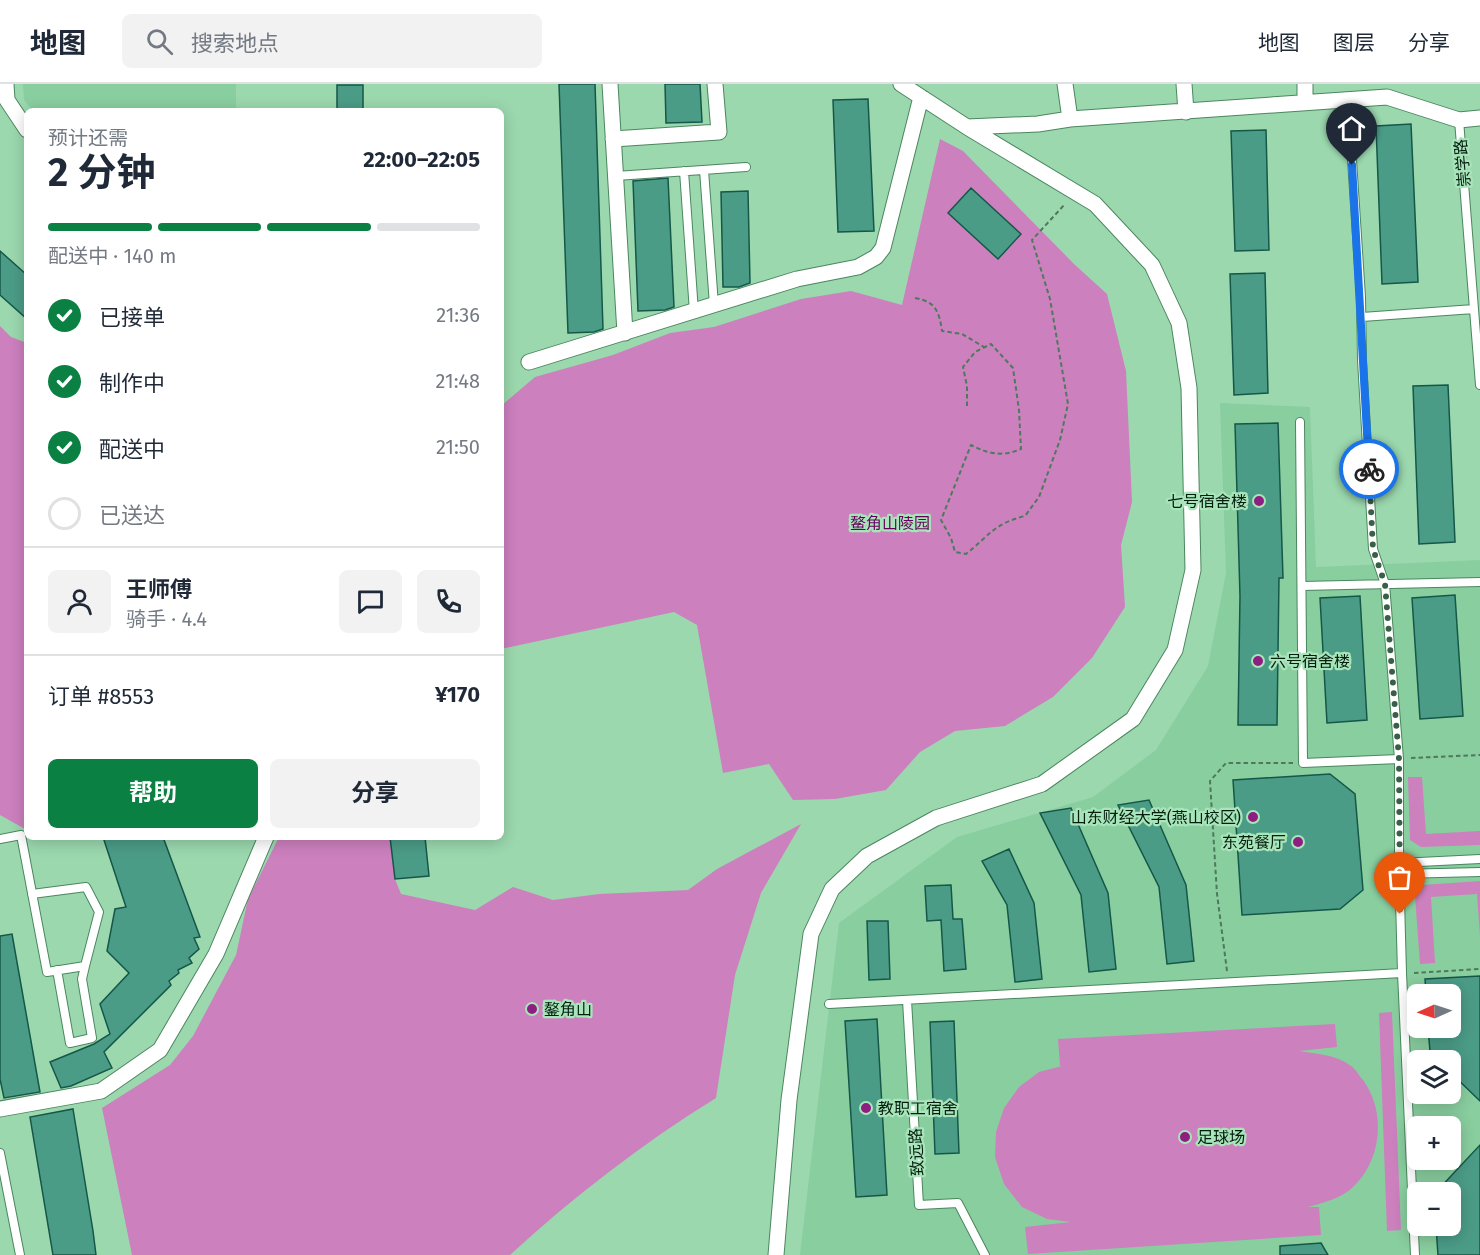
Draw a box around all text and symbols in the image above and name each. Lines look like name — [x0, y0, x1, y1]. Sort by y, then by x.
search box — [122, 14, 542, 68]
icon: search — [143, 25, 176, 58]
text: 地图 — [30, 27, 86, 60]
text: 搜索地点 — [191, 30, 279, 57]
text: 地图 — [1258, 30, 1300, 56]
text: 图层 — [1333, 30, 1375, 56]
text: 分享 — [1408, 30, 1450, 56]
pin — [1326, 103, 1377, 165]
icon: home — [1335, 112, 1368, 145]
text: 预计还需 — [48, 126, 128, 150]
street label: 崇学路 — [1451, 138, 1474, 188]
text: 22:00–22:05 — [363, 146, 480, 173]
text: 2 分钟 — [48, 150, 155, 196]
text: 配送中 · 140 m — [48, 244, 176, 268]
icon: check — [48, 299, 81, 332]
text: 21:36 — [436, 303, 480, 327]
text: 已接单 — [99, 304, 165, 331]
icon: check — [48, 365, 81, 398]
text: 21:48 — [436, 369, 480, 393]
text: 制作中 — [99, 370, 165, 397]
icon: check — [48, 431, 81, 464]
text: 21:50 — [436, 435, 480, 459]
text: 配送中 — [99, 436, 165, 463]
courier — [1339, 439, 1399, 499]
icon: bike — [1353, 453, 1386, 486]
place label: 七号宿舍楼 — [1167, 492, 1247, 511]
marker: 七号宿舍楼 — [1252, 494, 1266, 508]
text: 已送达 — [99, 502, 165, 529]
park label: 鳌角山陵园 — [850, 514, 930, 533]
button: person — [48, 570, 111, 633]
button: chat — [339, 570, 402, 633]
button: phone — [417, 570, 480, 633]
text: 王师傅 — [126, 576, 192, 603]
text: 骑手 · 4.4 — [126, 607, 207, 631]
place label: 六号宿舍楼 — [1270, 652, 1350, 671]
marker: 六号宿舍楼 — [1251, 654, 1265, 668]
text: ¥170 — [435, 681, 480, 708]
text: 订单 #8553 — [48, 683, 154, 710]
button: 帮助 — [48, 759, 258, 828]
button: 分享 — [270, 759, 480, 828]
place label: 山东财经大学(燕山校区) — [1071, 808, 1241, 827]
marker: 山东财经大学(燕山校区) — [1246, 810, 1260, 824]
place label: 东苑餐厅 — [1222, 833, 1286, 852]
marker: 东苑餐厅 — [1291, 835, 1305, 849]
pin — [1374, 852, 1425, 914]
icon: bag — [1383, 861, 1416, 894]
north arrow — [1407, 984, 1461, 1038]
map controls — [1407, 984, 1461, 1236]
place label: 鏊角山 — [544, 1000, 592, 1019]
marker: 鏊角山 — [525, 1002, 539, 1016]
button: layers — [1407, 1050, 1461, 1104]
place label: 教职工宿舍 — [878, 1099, 958, 1118]
marker: 教职工宿舍 — [859, 1101, 873, 1115]
button: + — [1407, 1116, 1461, 1170]
street label: 致远路 — [906, 1128, 927, 1176]
place label: 足球场 — [1197, 1128, 1245, 1147]
marker: 足球场 — [1178, 1130, 1192, 1144]
button: − — [1407, 1182, 1461, 1236]

